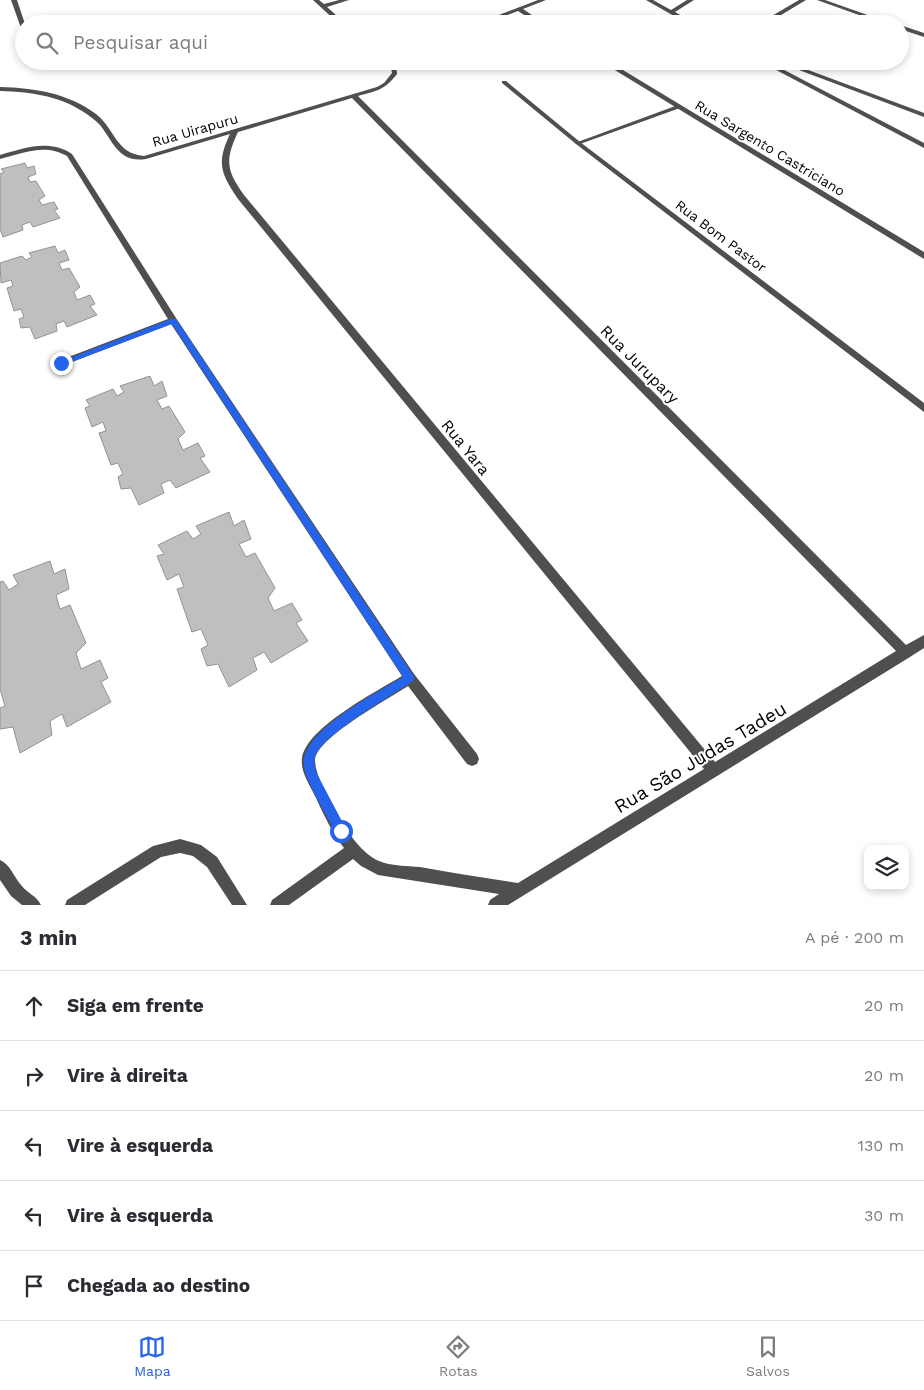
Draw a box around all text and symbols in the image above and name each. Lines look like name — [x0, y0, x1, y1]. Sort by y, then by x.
search box — [15, 15, 909, 70]
icon: search — [33, 29, 61, 57]
text: Pesquisar aqui — [73, 31, 208, 54]
street label: Rua Sargento Castriciano — [692, 97, 848, 199]
street label: Rua Uirapuru — [150, 110, 240, 150]
street label: Rua Bom Pastor — [672, 197, 770, 276]
street label: Rua Jurupary — [596, 321, 683, 408]
route end — [50, 352, 73, 375]
street label: Rua Yara — [437, 416, 494, 479]
street label: Rua São Judas Tadeu — [610, 697, 791, 818]
route start — [330, 820, 353, 843]
map controls — [864, 845, 909, 890]
button: layers — [864, 845, 909, 890]
text: 3 min — [20, 925, 77, 950]
text: A pé · 200 m — [805, 928, 904, 947]
icon: ahead — [20, 992, 48, 1020]
text: Siga em frente — [67, 994, 204, 1017]
text: 20 m — [864, 996, 904, 1015]
icon: right — [20, 1062, 48, 1090]
text: Vire à direita — [67, 1064, 188, 1087]
text: 20 m — [864, 1066, 904, 1085]
icon: left — [20, 1132, 48, 1160]
text: Vire à esquerda — [67, 1134, 213, 1157]
text: 130 m — [858, 1136, 904, 1155]
icon: left — [20, 1202, 48, 1230]
text: Vire à esquerda — [67, 1204, 213, 1227]
text: 30 m — [864, 1206, 904, 1225]
icon: arrive — [20, 1272, 48, 1300]
text: Chegada ao destino — [67, 1274, 250, 1297]
tab: Mapa — [134, 1333, 171, 1379]
tab: Rotas — [439, 1333, 478, 1379]
tab: Salvos — [746, 1333, 790, 1379]

